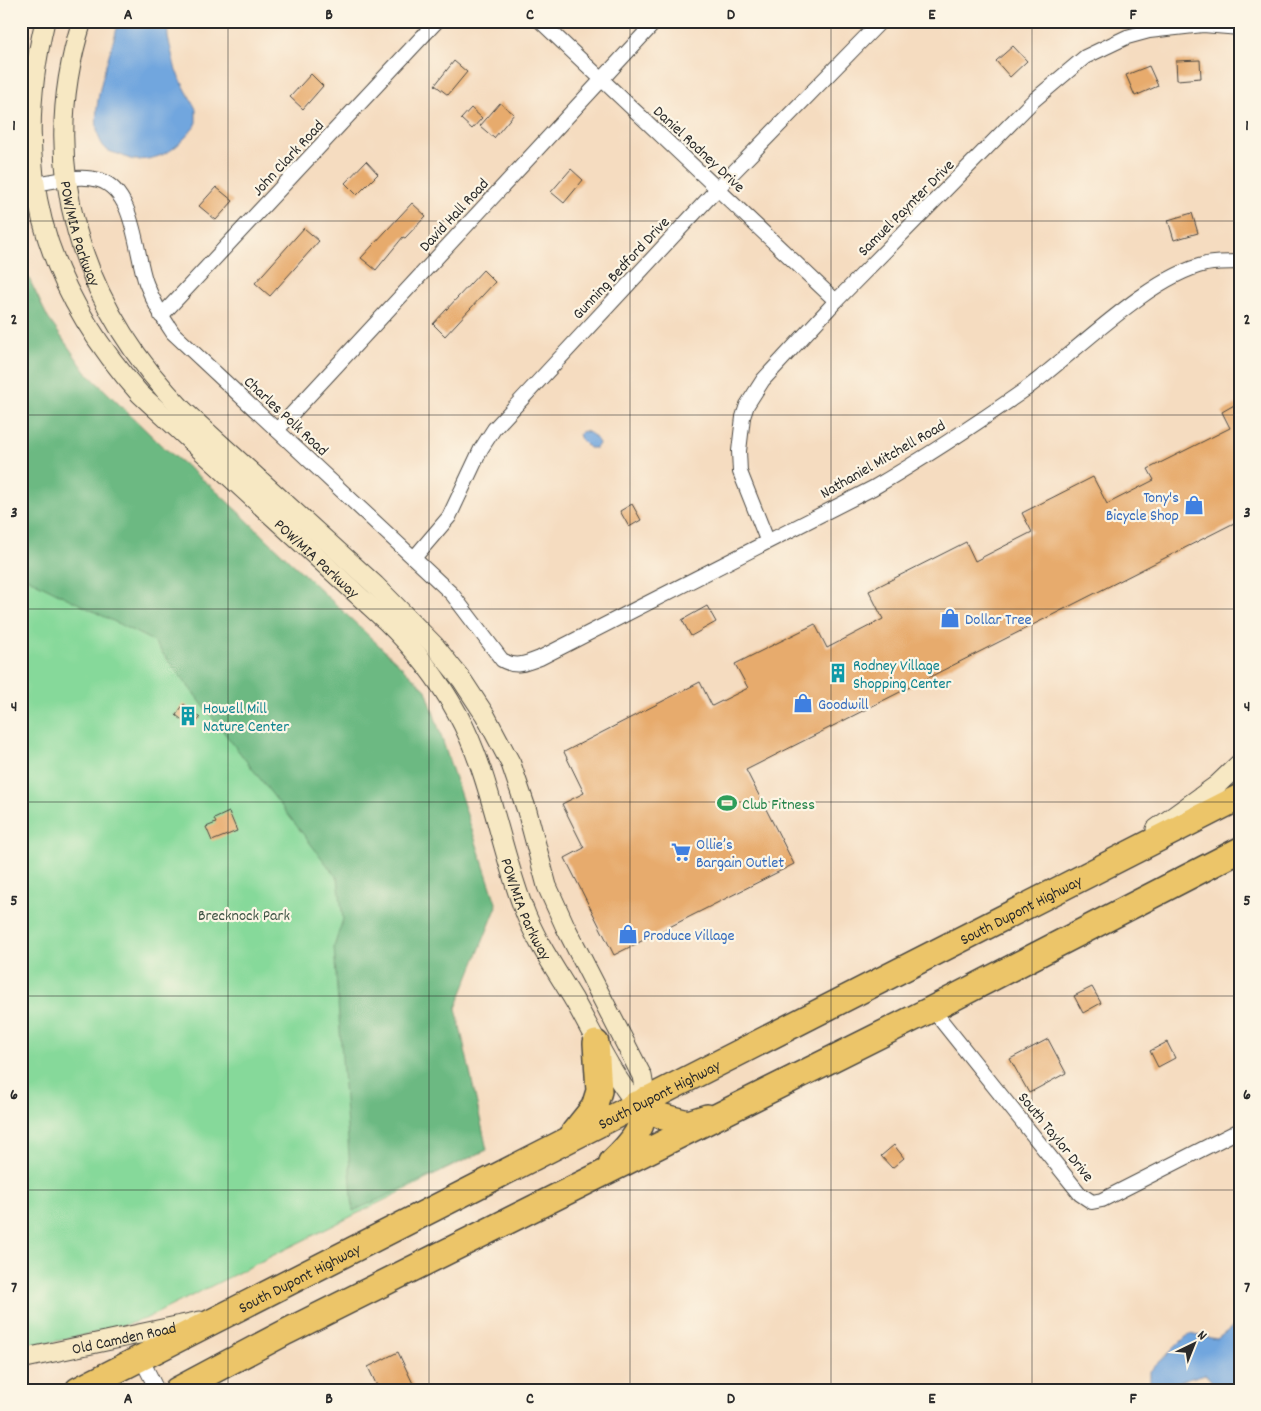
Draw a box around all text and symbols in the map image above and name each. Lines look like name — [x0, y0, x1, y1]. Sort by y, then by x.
text: A — [124, 4, 133, 27]
text: B — [325, 4, 333, 27]
text: C — [526, 4, 534, 27]
text: D — [727, 4, 736, 27]
text: E — [928, 4, 936, 27]
text: F — [1129, 4, 1137, 27]
street label: Daniel Rodney Drive — [647, 101, 749, 199]
text: 1 — [12, 115, 16, 138]
text: 1 — [1245, 115, 1249, 138]
street label: John Clark Road — [247, 116, 330, 202]
street label: Samuel Paynter Drive — [853, 155, 961, 263]
street label: David Hall Road — [415, 174, 495, 258]
street label: POW/MIA Parkway — [53, 179, 105, 291]
street label: Gunning Bedford Drive — [568, 212, 676, 325]
text: 2 — [11, 309, 18, 332]
text: 2 — [1244, 309, 1251, 332]
street label: Charles Polk Road — [238, 371, 333, 462]
street label: Nathaniel Mitchell Road — [816, 415, 950, 505]
place label: Tony's Bicycle Shop — [1106, 487, 1179, 528]
shop icon: Tony's Bicycle Shop — [1183, 494, 1205, 516]
text: 3 — [10, 502, 18, 525]
text: 3 — [1243, 502, 1251, 525]
street label: POW/MIA Parkway — [268, 514, 364, 605]
shop icon: Dollar Tree — [939, 607, 961, 629]
place label: Dollar Tree — [965, 609, 1032, 632]
place label: Rodney Village Shopping Center — [853, 655, 952, 696]
building icon: Rodney Village Shopping Center — [827, 662, 849, 684]
shop icon: Goodwill — [792, 692, 814, 714]
place label: Goodwill — [818, 694, 869, 717]
text: 4 — [11, 696, 17, 719]
text: 4 — [1244, 696, 1250, 719]
place label: Howell Mill Nature Center — [203, 698, 289, 739]
building icon: Howell Mill Nature Center — [177, 705, 199, 727]
sports icon: Club Fitness — [716, 792, 738, 814]
place label: Club Fitness — [742, 794, 815, 817]
place label: Ollie’s Bargain Outlet — [696, 834, 784, 875]
supermarket icon: Ollie’s Bargain Outlet — [670, 841, 692, 863]
street label: POW/MIA Parkway — [494, 856, 556, 966]
street label: South Dupont Highway — [956, 870, 1087, 952]
text: 5 — [10, 890, 18, 913]
text: 5 — [1243, 890, 1251, 913]
park label: Brecknock Park — [198, 905, 290, 928]
shop icon: Produce Village — [617, 923, 639, 945]
place label: Produce Village — [643, 925, 735, 948]
street label: South Dupont Highway — [595, 1055, 725, 1137]
text: 6 — [10, 1084, 18, 1107]
text: 6 — [1243, 1084, 1251, 1107]
street label: South Taylor Drive — [1012, 1088, 1099, 1187]
street label: South Dupont Highway — [235, 1238, 366, 1320]
text: 7 — [11, 1277, 17, 1300]
text: 7 — [1244, 1277, 1250, 1300]
street label: Old Camden Road — [70, 1317, 179, 1362]
north arrow — [1168, 1318, 1218, 1368]
text: N — [1192, 1326, 1211, 1346]
text: A — [124, 1388, 133, 1411]
text: B — [325, 1388, 333, 1411]
text: C — [526, 1388, 534, 1411]
text: D — [727, 1388, 736, 1411]
text: E — [928, 1388, 936, 1411]
text: F — [1129, 1388, 1137, 1411]

